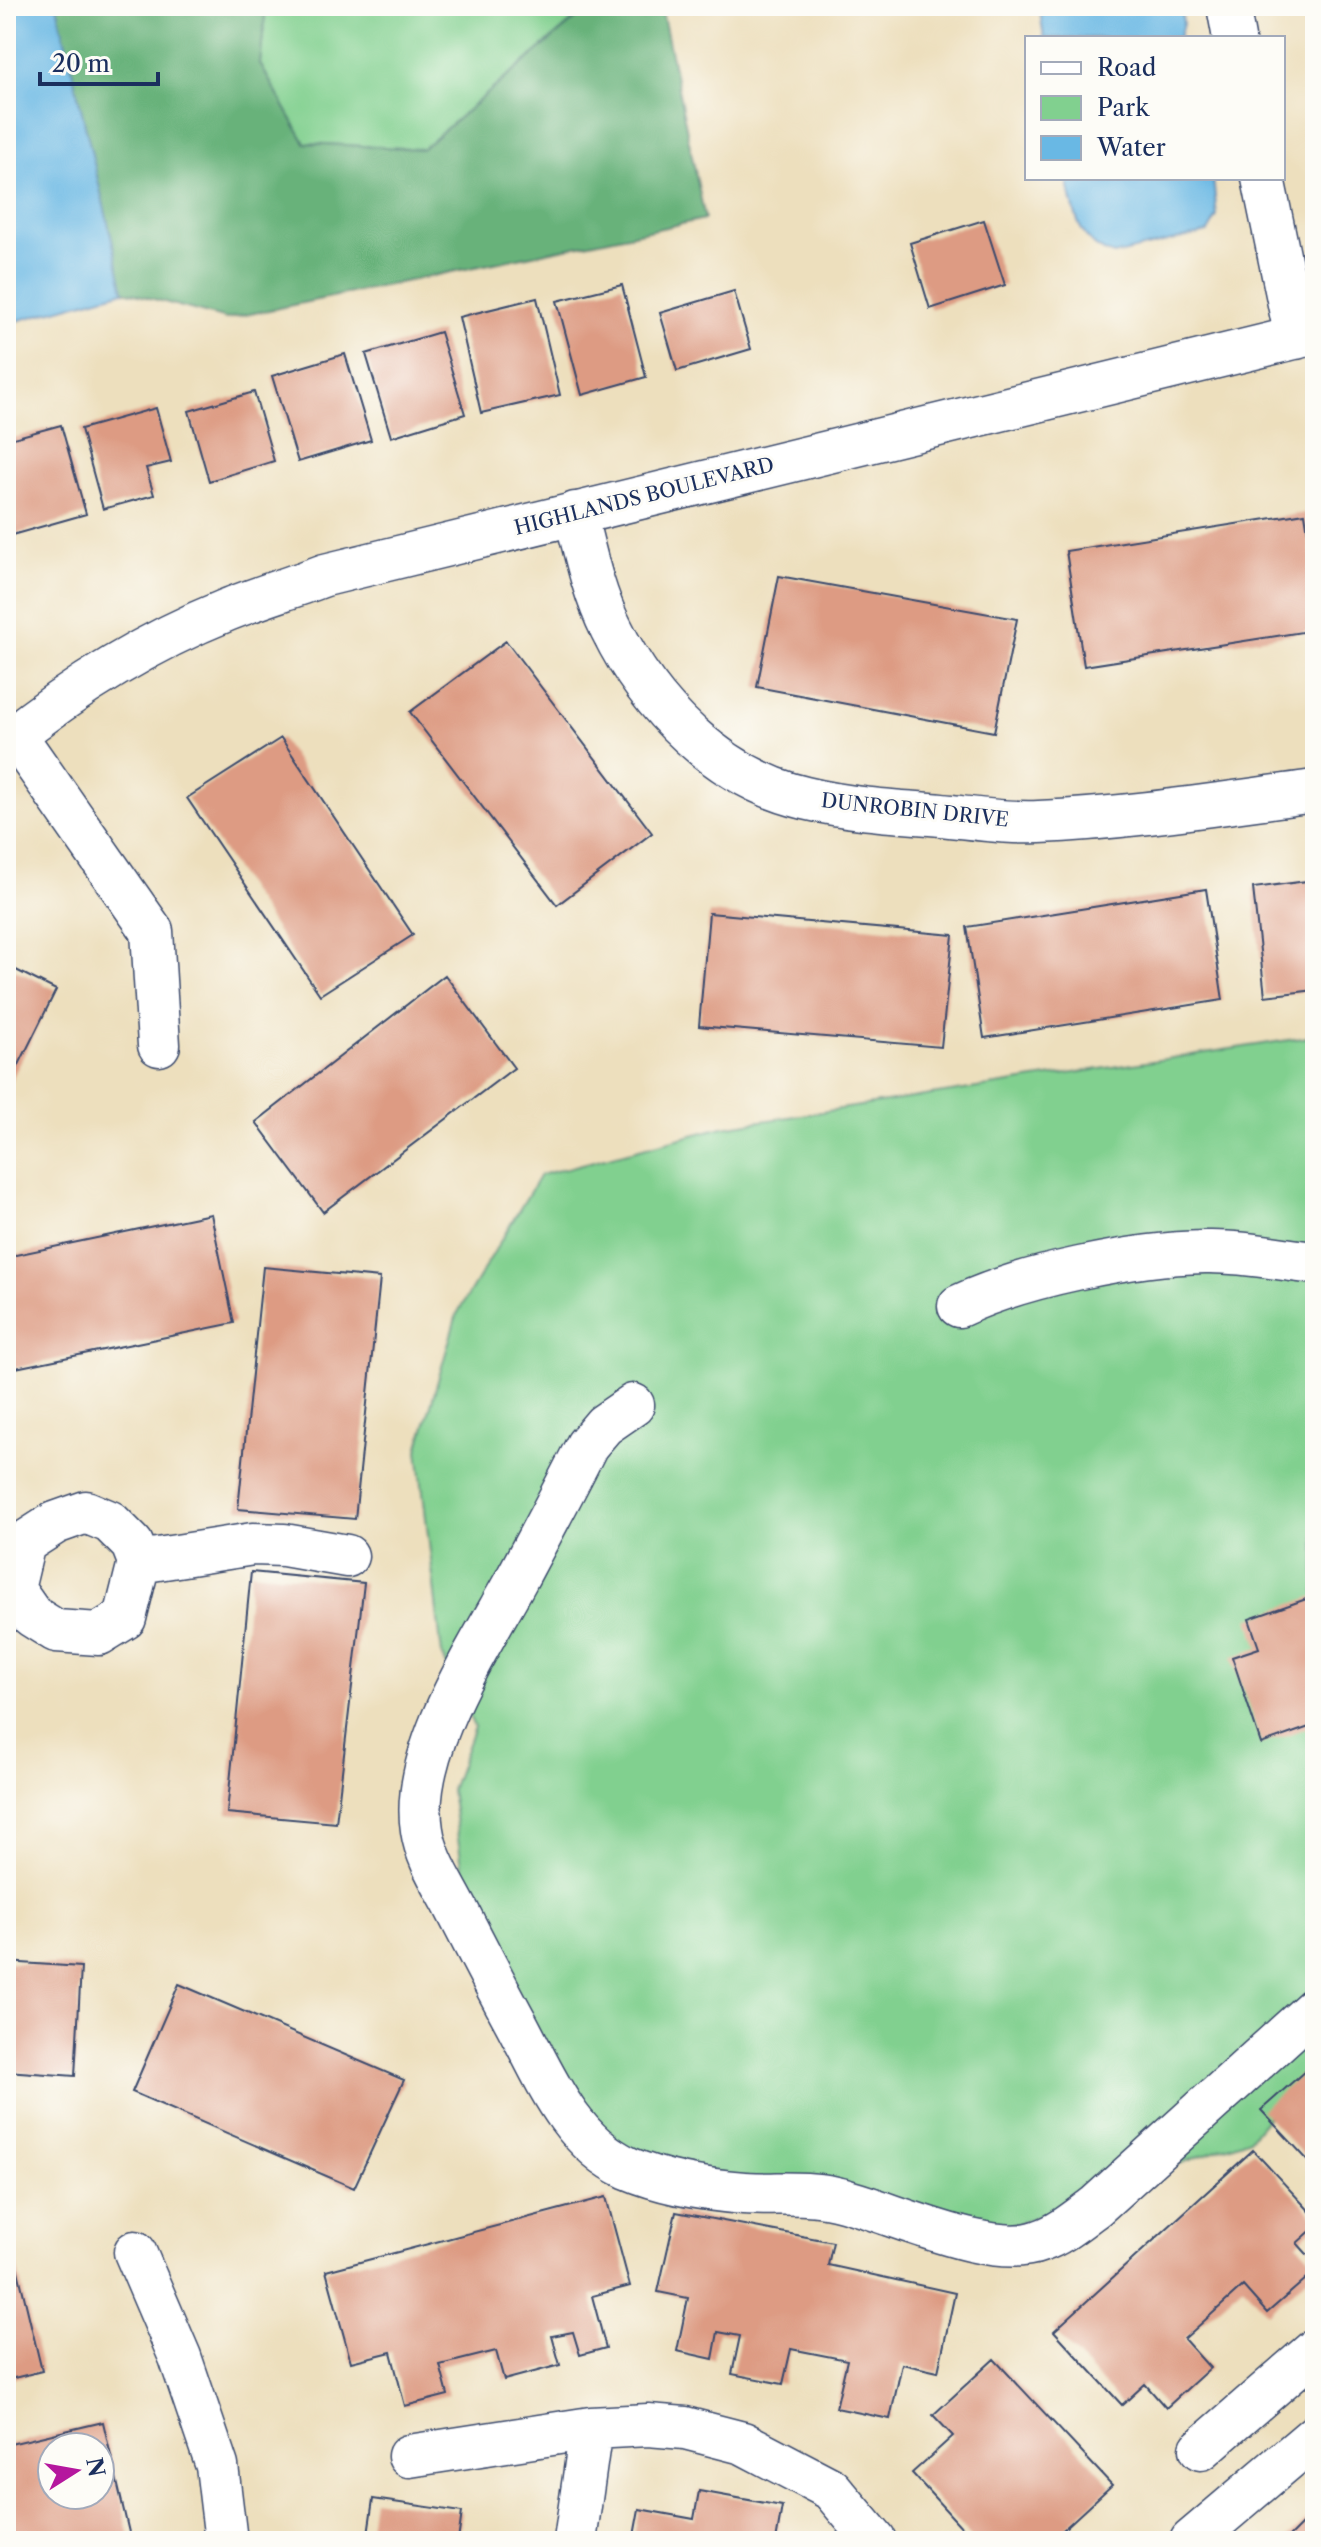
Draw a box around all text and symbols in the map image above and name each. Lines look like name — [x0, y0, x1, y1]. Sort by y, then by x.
scale bar — [40, 36, 158, 86]
legend — [1025, 36, 1285, 180]
text: 20 m — [52, 49, 110, 78]
text: Road — [1097, 53, 1157, 82]
text: Park — [1097, 93, 1150, 122]
text: Water — [1096, 133, 1166, 162]
street label: HIGHLANDS BOULEVARD — [512, 452, 776, 540]
street label: DUNROBIN DRIVE — [820, 788, 1010, 832]
north arrow — [36, 2431, 116, 2511]
text: N — [80, 2455, 110, 2479]

